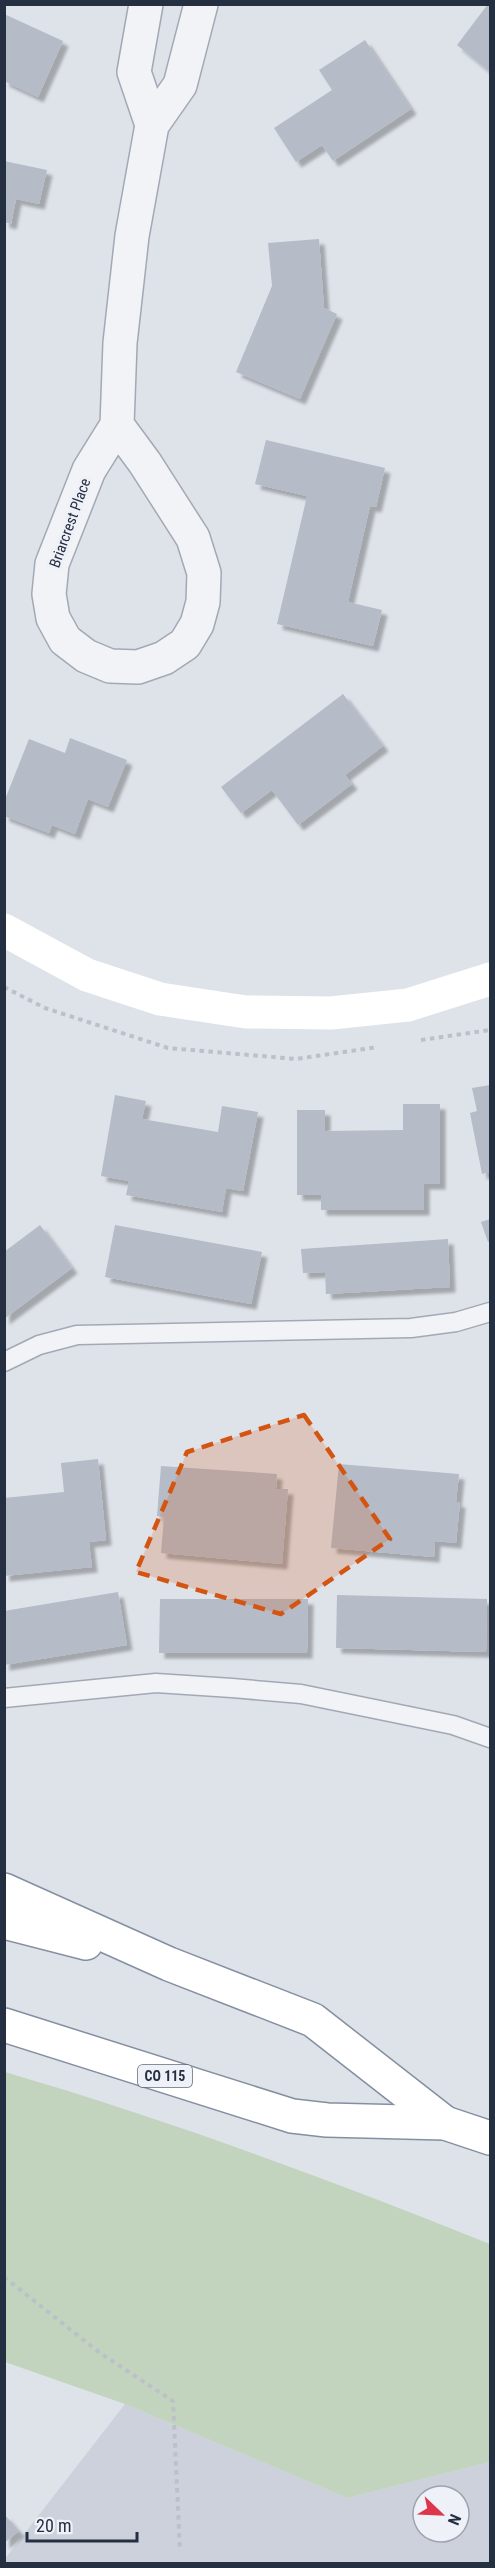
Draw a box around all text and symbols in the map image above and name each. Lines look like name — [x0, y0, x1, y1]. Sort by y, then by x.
street label: Briarcrest Place — [45, 476, 95, 570]
road number: CO 115 — [138, 2065, 192, 2087]
north arrow — [411, 2484, 471, 2544]
scale bar — [27, 2505, 136, 2543]
text: N — [444, 2511, 465, 2528]
text: 20 m — [36, 2515, 71, 2536]

